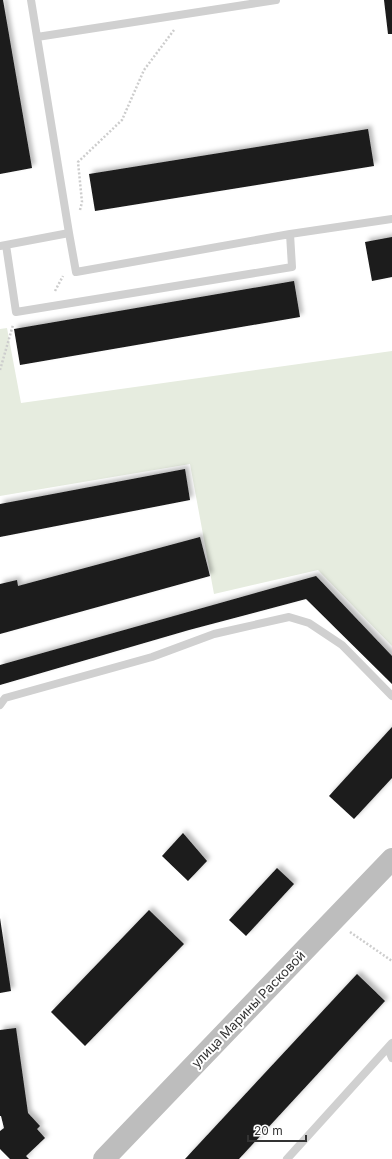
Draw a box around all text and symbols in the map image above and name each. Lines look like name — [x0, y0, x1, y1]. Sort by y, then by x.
street label: улица Марины Расковой — [188, 947, 308, 1071]
scale bar — [248, 1117, 306, 1143]
text: 20 m — [254, 1123, 283, 1138]

